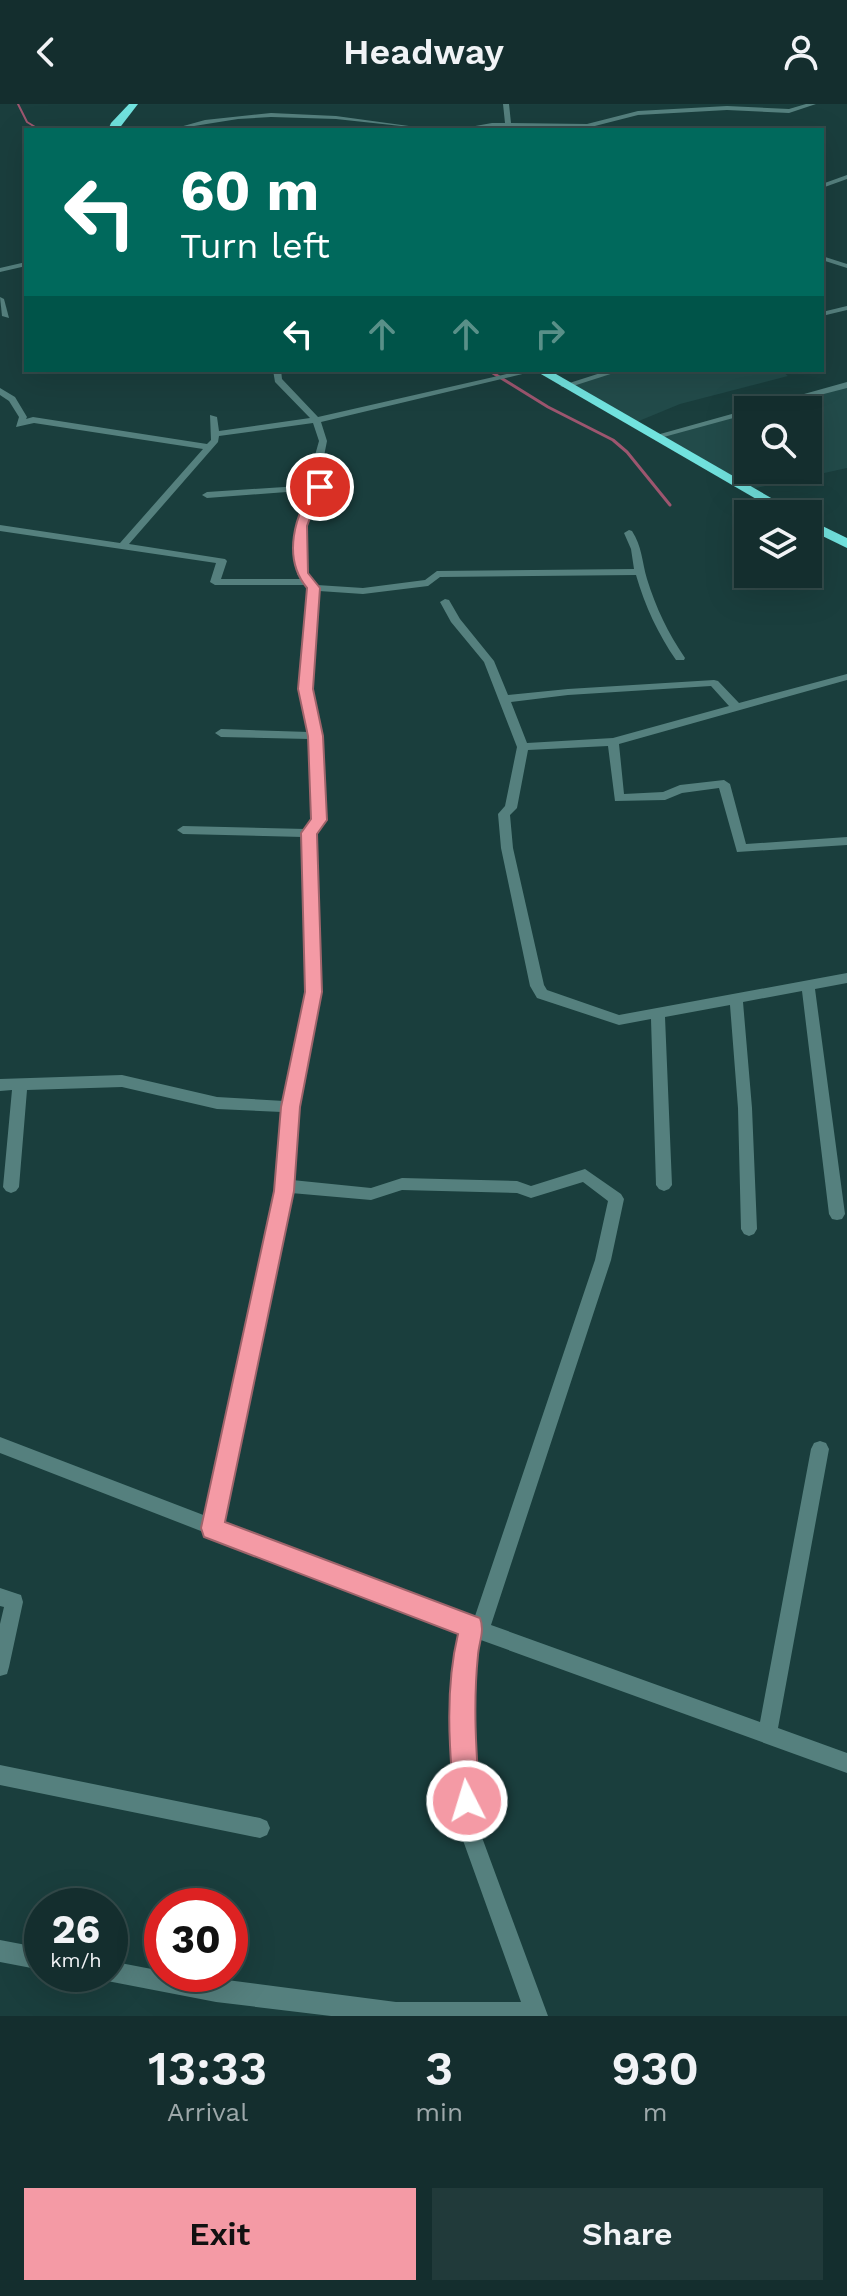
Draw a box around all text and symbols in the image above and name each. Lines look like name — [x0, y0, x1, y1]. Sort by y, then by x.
icon: back — [24, 30, 68, 74]
icon: person — [779, 30, 823, 74]
text: Headway — [343, 31, 504, 73]
text: 60 m — [180, 158, 319, 224]
icon: left — [48, 160, 152, 264]
text: Turn left — [180, 225, 330, 267]
icon: left — [276, 312, 320, 356]
icon: ahead — [360, 312, 404, 356]
icon: ahead — [444, 312, 488, 356]
icon: right — [528, 312, 572, 356]
map controls — [734, 396, 822, 588]
button: search — [734, 396, 822, 484]
pin — [286, 453, 354, 521]
icon: arrive — [298, 465, 342, 509]
button: layers — [734, 500, 822, 588]
position arrow — [425, 1759, 509, 1843]
speed limit sign: 30 — [144, 1888, 248, 1992]
text: 26 — [52, 1906, 100, 1953]
text: km/h — [50, 1948, 102, 1972]
text: 13:33 — [148, 2040, 267, 2097]
text: 3 — [425, 2040, 453, 2097]
text: 930 — [611, 2040, 699, 2097]
text: Arrival — [167, 2097, 248, 2127]
text: min — [415, 2097, 463, 2127]
text: m — [643, 2097, 667, 2127]
button: Exit — [24, 2188, 416, 2280]
button: Share — [432, 2188, 823, 2280]

